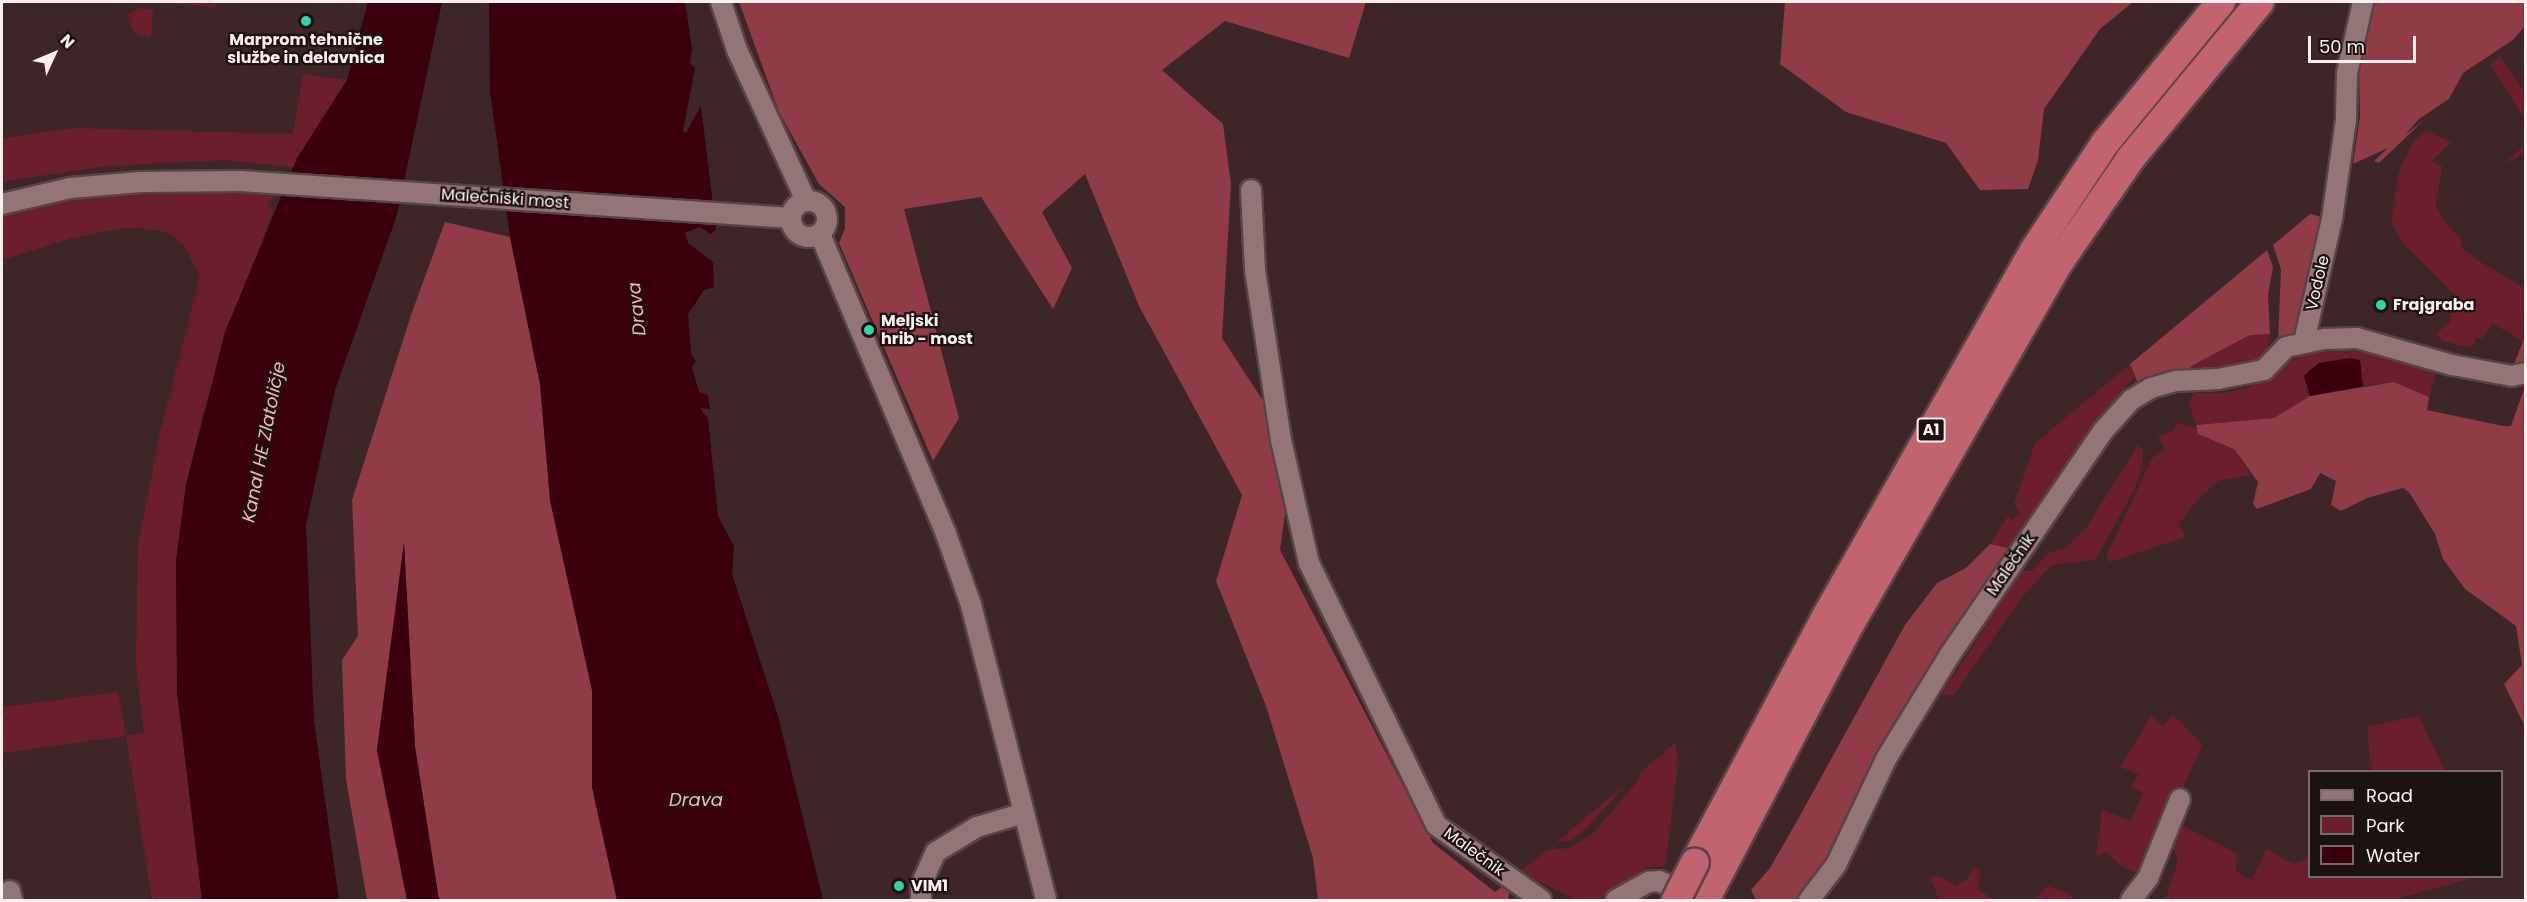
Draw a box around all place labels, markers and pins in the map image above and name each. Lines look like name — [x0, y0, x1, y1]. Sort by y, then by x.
marker: Marprom tehnične službe in delavnica — [299, 14, 313, 28]
place label: Marprom tehnične službe in delavnica — [227, 30, 385, 68]
place label: Frajgraba — [2393, 295, 2474, 315]
marker: Frajgraba — [2374, 298, 2388, 312]
place label: Meljski hrib - most — [881, 311, 973, 349]
marker: Meljski hrib - most — [862, 323, 876, 337]
place label: VIM1 — [911, 876, 948, 896]
marker: VIM1 — [892, 879, 906, 893]

